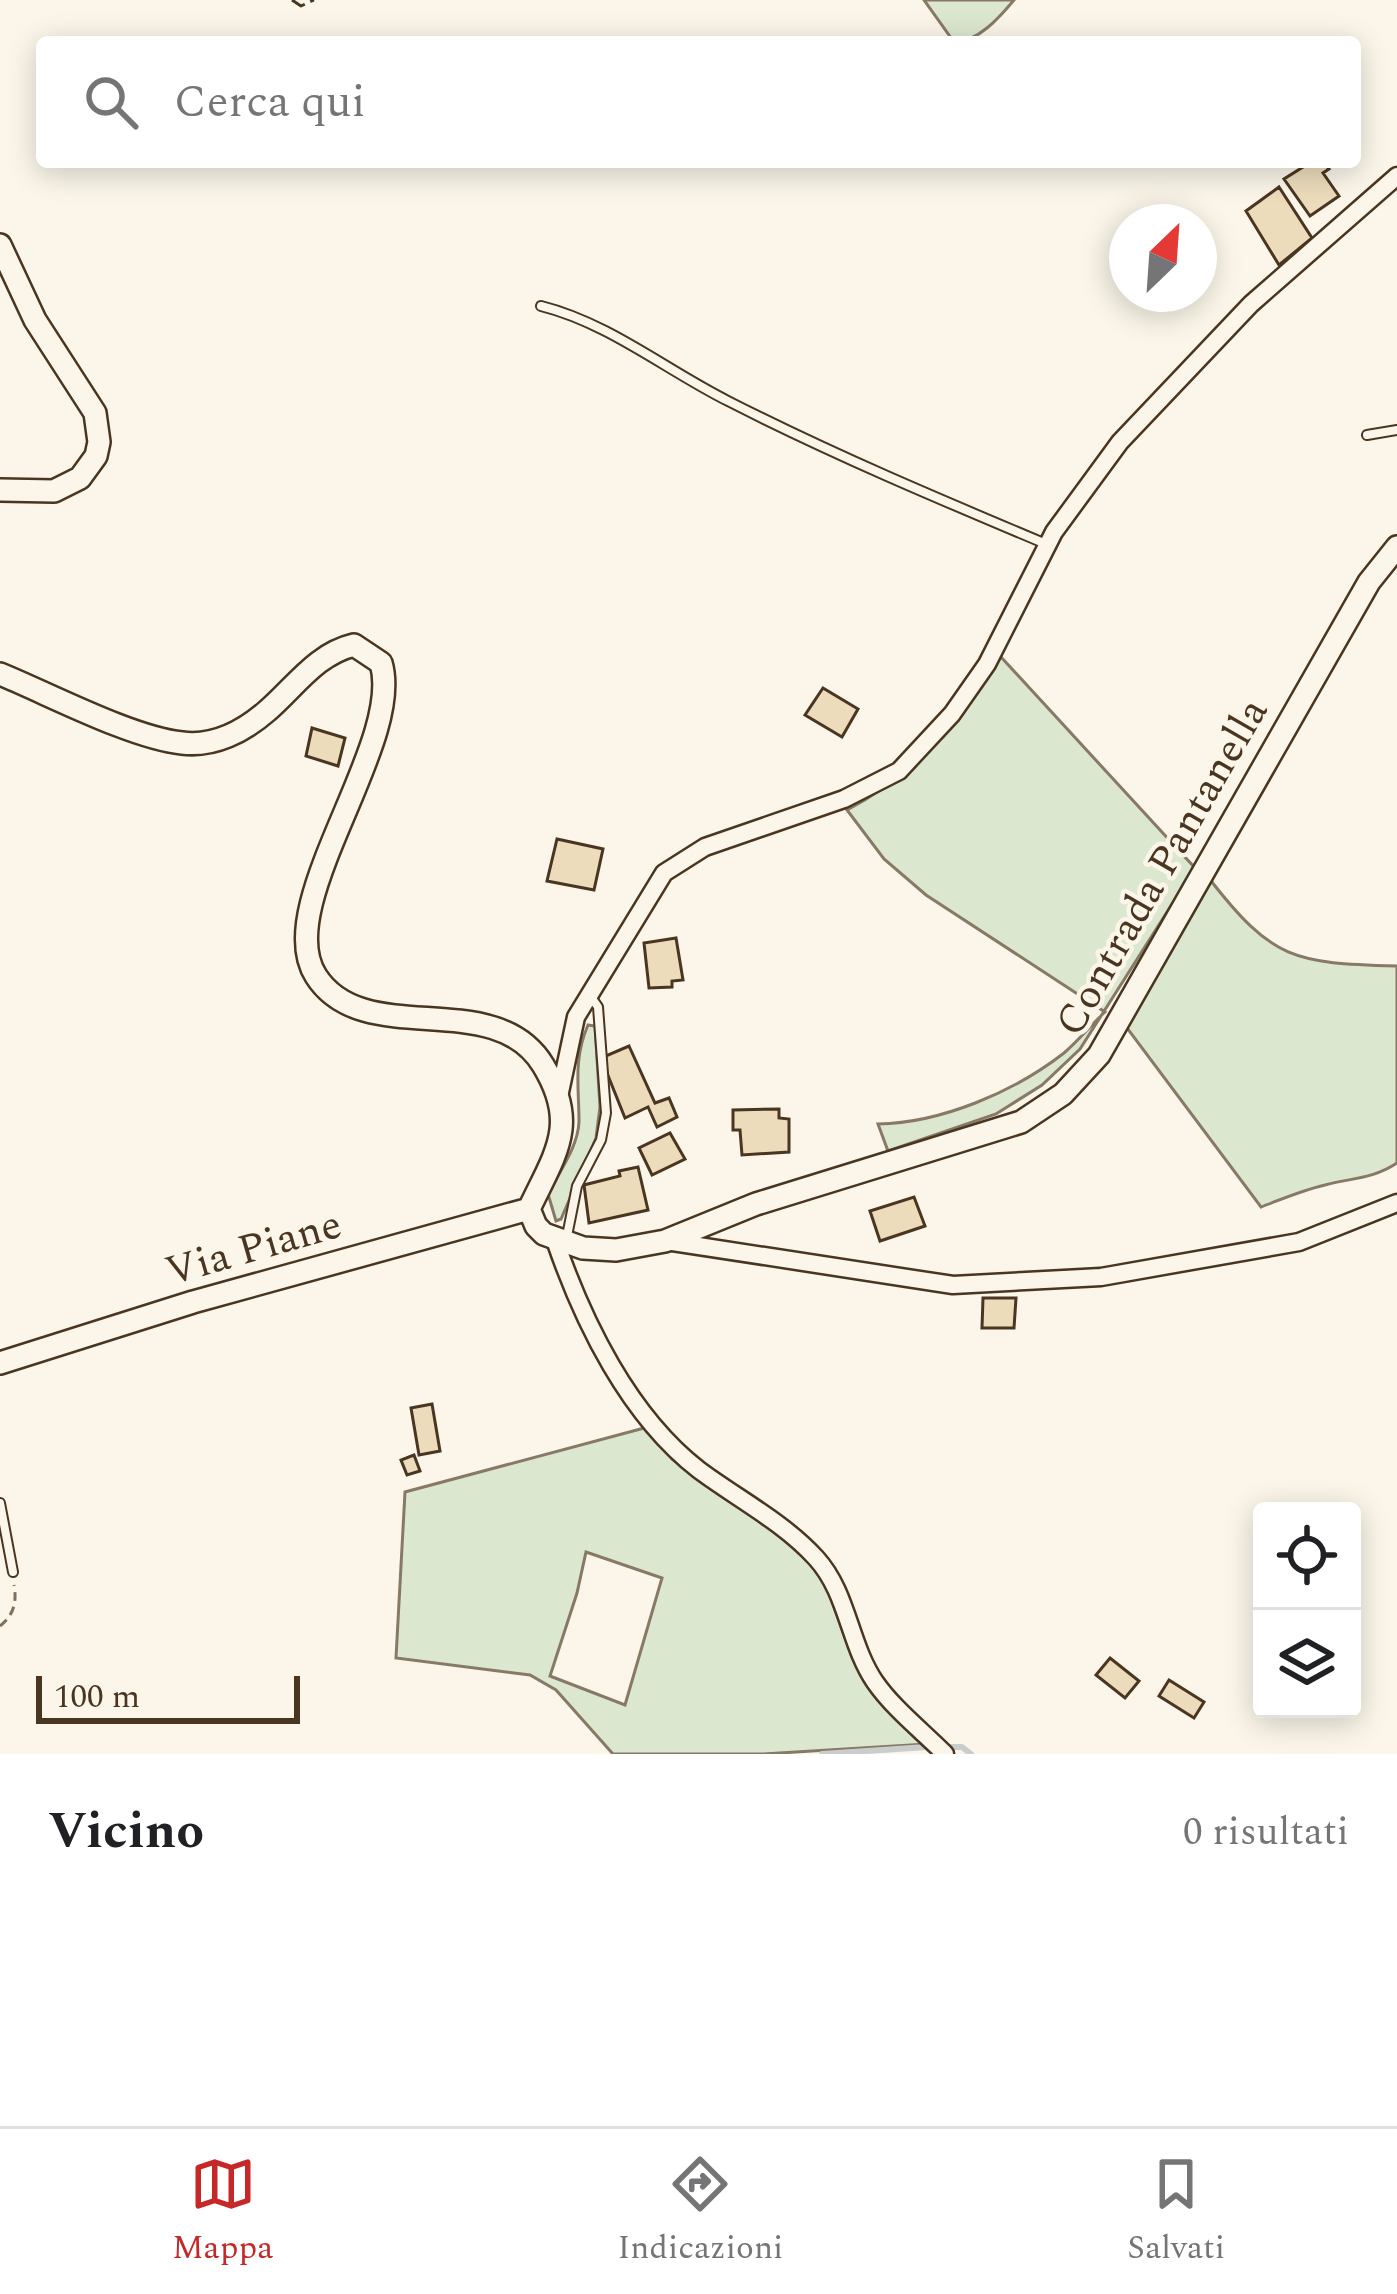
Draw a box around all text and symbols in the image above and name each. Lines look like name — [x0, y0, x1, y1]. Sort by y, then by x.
search box — [36, 36, 1361, 168]
text: Cerca qui — [174, 68, 366, 137]
icon: search — [78, 69, 144, 135]
north arrow — [1109, 204, 1217, 312]
street label: Contrada Pantanella — [1040, 686, 1285, 1048]
street label: Via Piane — [158, 1193, 349, 1304]
map controls — [1253, 1502, 1361, 1718]
button: locate — [1253, 1502, 1361, 1610]
button: layers — [1253, 1610, 1361, 1718]
scale bar — [36, 1670, 300, 1723]
text: 100 m — [54, 1672, 140, 1722]
text: Vicino — [48, 1793, 204, 1871]
text: 0 risultati — [1183, 1803, 1349, 1862]
tab: Mappa — [172, 2151, 273, 2273]
tab: Indicazioni — [617, 2151, 783, 2273]
tab: Salvati — [1127, 2151, 1225, 2273]

